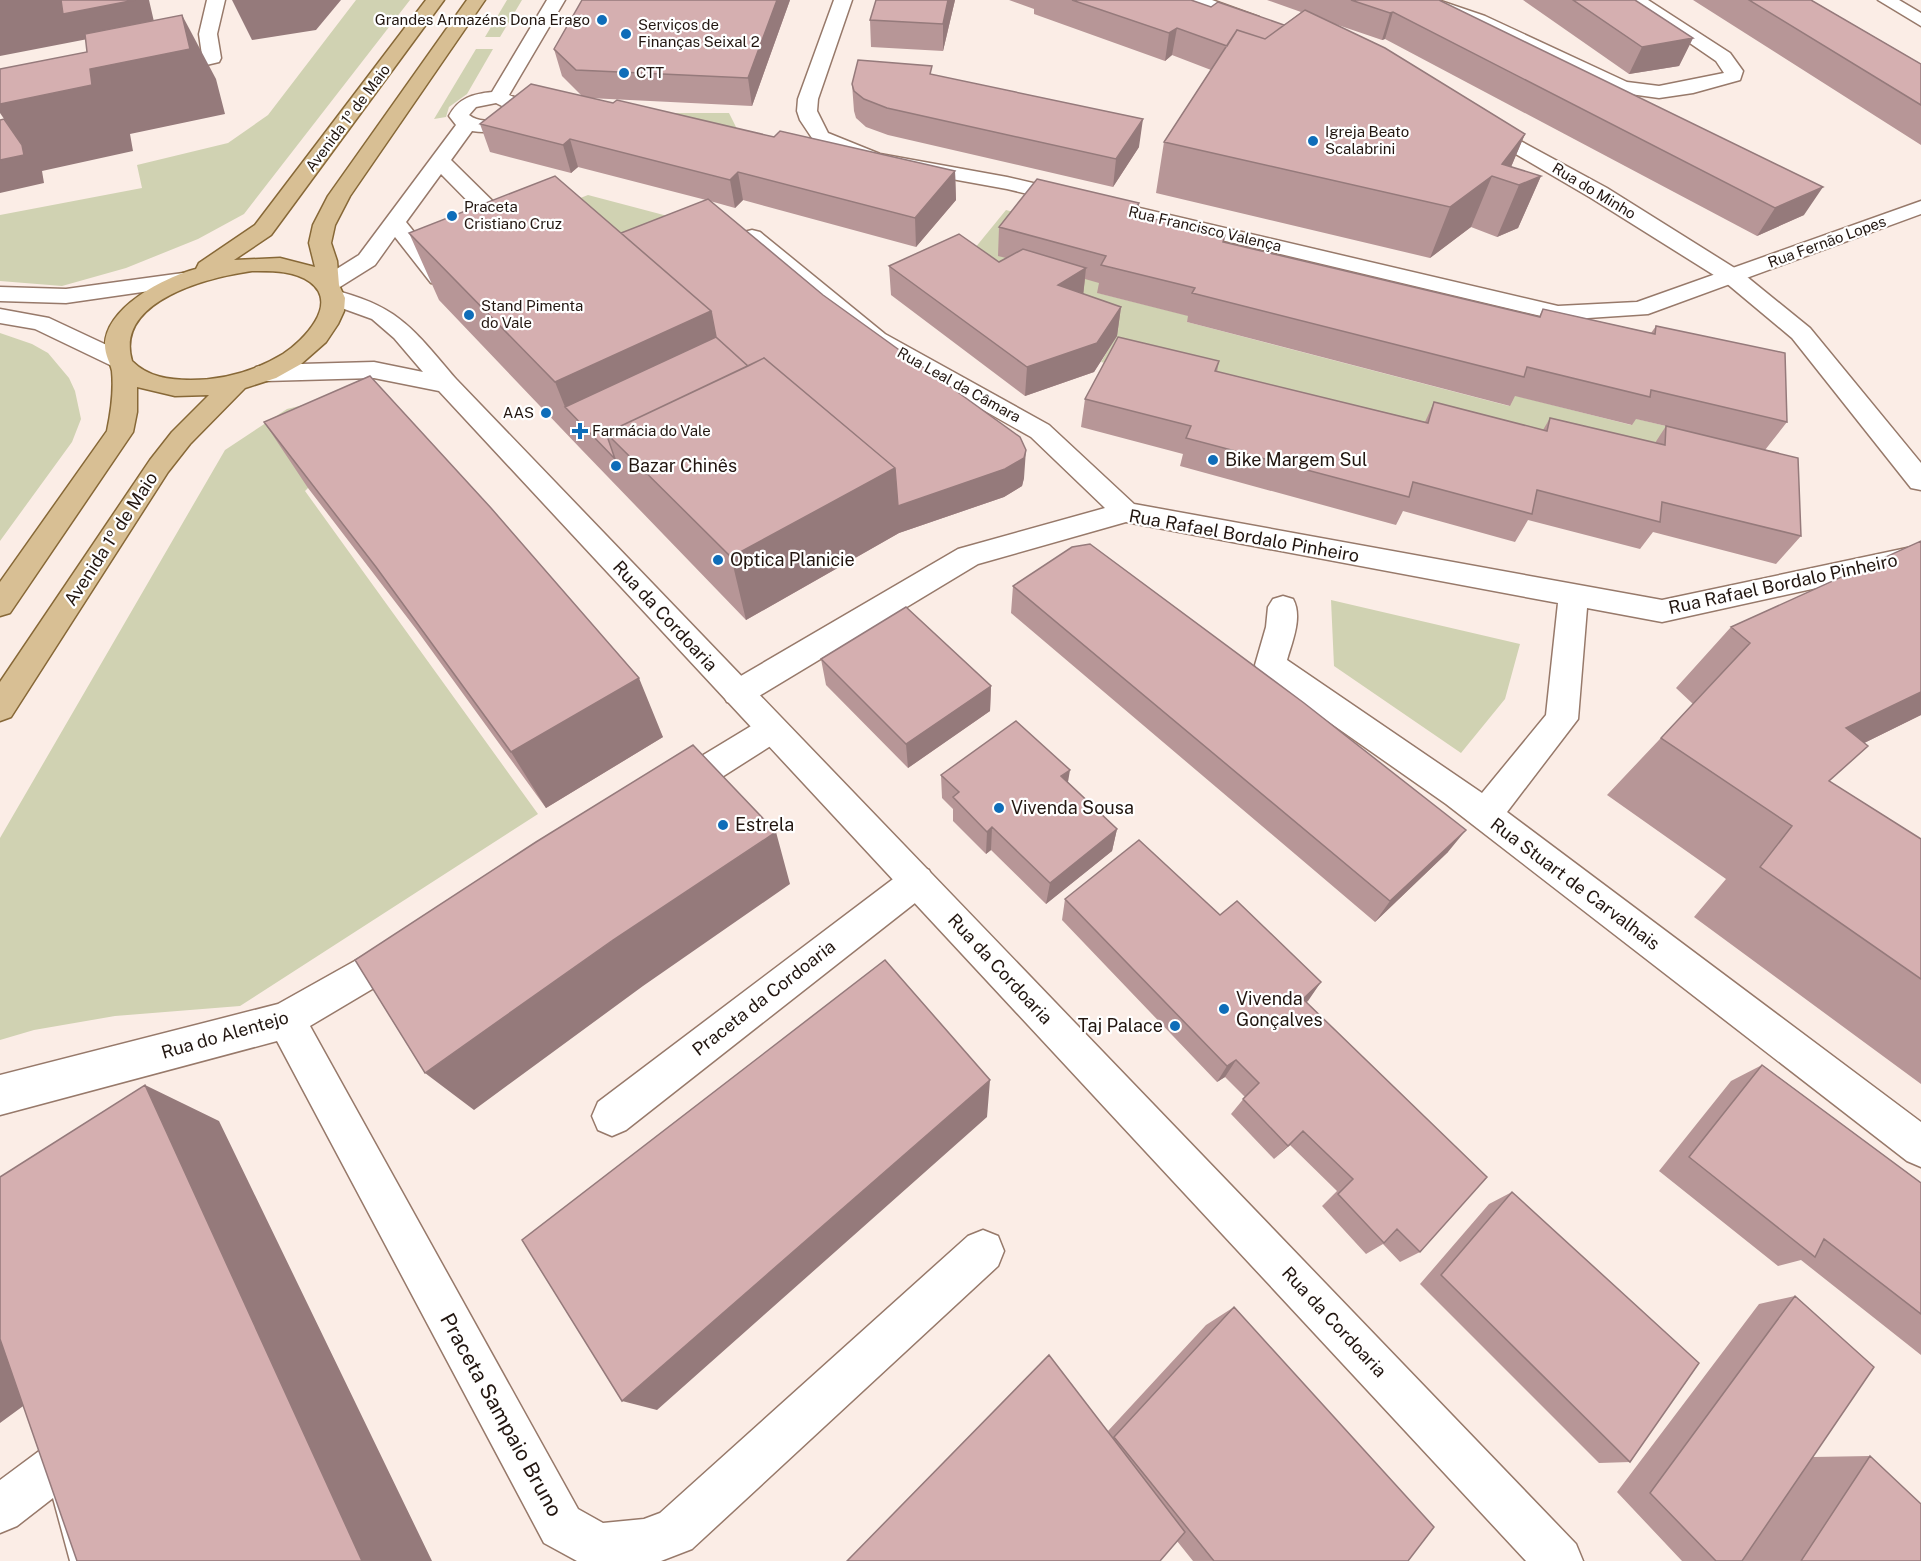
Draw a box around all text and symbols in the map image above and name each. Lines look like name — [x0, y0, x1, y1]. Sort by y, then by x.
place label: Grandes Armazéns Dona Erago — [375, 11, 590, 28]
marker: Grandes Armazéns Dona Erago — [595, 13, 609, 27]
place label: Serviços de Finanças Seixal 2 — [638, 16, 760, 50]
marker: Serviços de Finanças Seixal 2 — [619, 27, 633, 41]
street label: Avenida 1º de Maio — [302, 61, 393, 174]
place label: CTT — [636, 64, 664, 81]
marker: CTT — [617, 66, 631, 80]
place label: Igreja Beato Scalabrini — [1325, 123, 1409, 157]
marker: Igreja Beato Scalabrini — [1306, 134, 1320, 148]
street label: Rua do Minho — [1549, 159, 1639, 222]
place label: Praceta Cristiano Cruz — [464, 198, 562, 232]
street label: Rua Francisco Valença — [1127, 203, 1283, 254]
marker: Praceta Cristiano Cruz — [445, 209, 459, 223]
street label: Rua Fernão Lopes — [1765, 212, 1888, 271]
place label: Stand Pimenta do Vale — [481, 297, 583, 331]
marker: Stand Pimenta do Vale — [462, 308, 476, 322]
street label: Rua Leal da Câmara — [895, 344, 1024, 426]
place label: AAS — [503, 404, 534, 421]
marker: AAS — [539, 406, 553, 420]
place label: Farmácia do Vale — [592, 422, 711, 439]
marker: Farmácia do Vale — [573, 424, 587, 438]
place label: Bike Margem Sul — [1225, 449, 1368, 470]
marker: Bike Margem Sul — [1206, 453, 1220, 467]
place label: Bazar Chinês — [628, 455, 737, 476]
marker: Bazar Chinês — [609, 459, 623, 473]
street label: Avenida 1º de Maio — [60, 468, 162, 610]
street label: Rua Rafael Bordalo Pinheiro — [1127, 505, 1361, 566]
place label: Optica Planicie — [730, 549, 855, 570]
street label: Rua Rafael Bordalo Pinheiro — [1666, 549, 1899, 618]
marker: Optica Planicie — [711, 553, 725, 567]
street label: Rua da Cordoaria — [609, 556, 722, 675]
place label: Vivenda Sousa — [1011, 797, 1134, 818]
marker: Vivenda Sousa — [992, 801, 1006, 815]
street label: Rua Stuart de Carvalhais — [1487, 813, 1664, 954]
place label: Estrela — [735, 814, 794, 835]
marker: Estrela — [716, 818, 730, 832]
street label: Rua da Cordoaria — [944, 909, 1057, 1028]
street label: Praceta da Cordoaria — [688, 935, 839, 1060]
place label: Vivenda Gonçalves — [1236, 988, 1323, 1030]
marker: Vivenda Gonçalves — [1217, 1002, 1231, 1016]
street label: Rua do Alentejo — [159, 1006, 291, 1063]
place label: Taj Palace — [1078, 1015, 1163, 1036]
marker: Taj Palace — [1168, 1019, 1182, 1033]
street label: Rua da Cordoaria — [1278, 1262, 1391, 1381]
street label: Praceta Sampaio Bruno — [435, 1309, 568, 1521]

